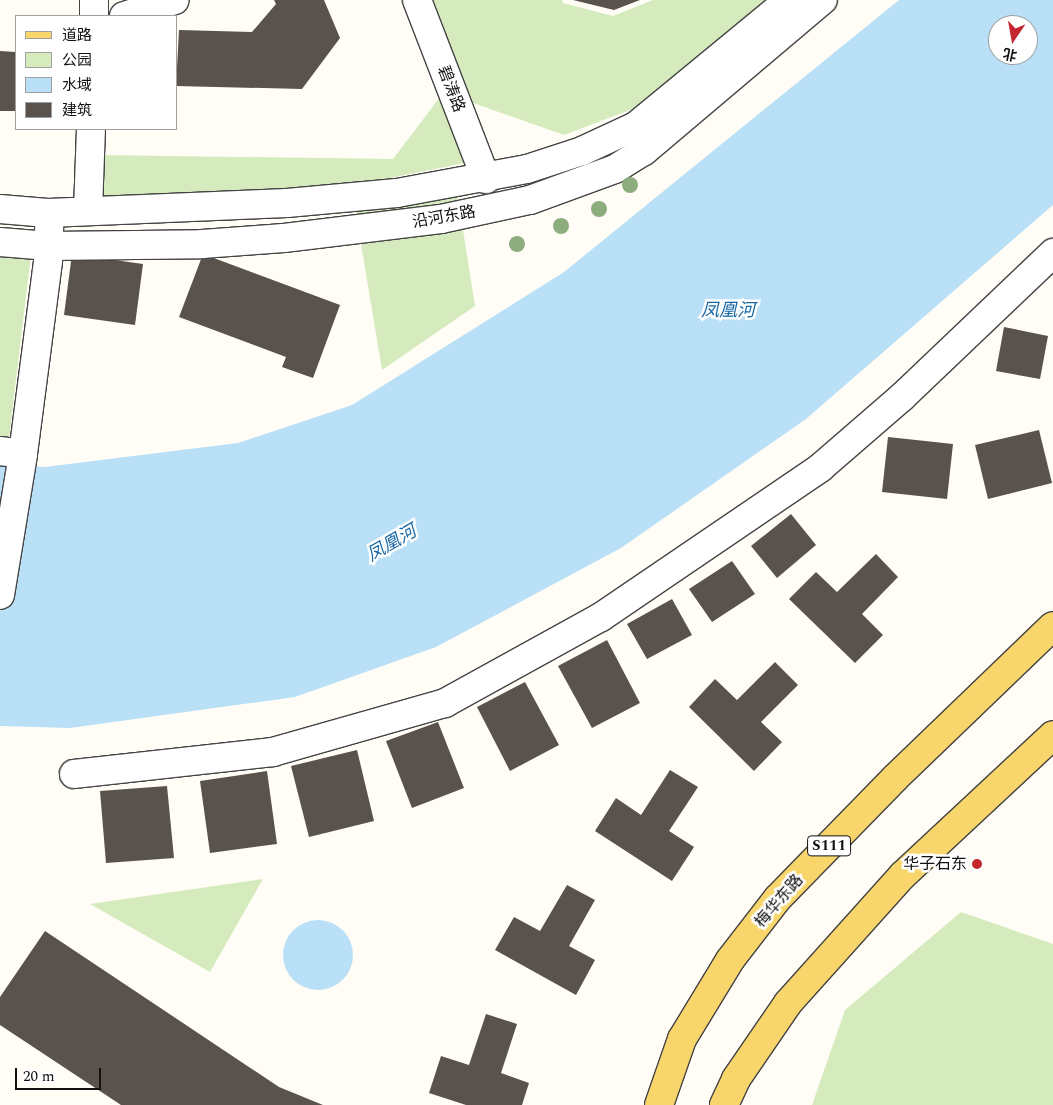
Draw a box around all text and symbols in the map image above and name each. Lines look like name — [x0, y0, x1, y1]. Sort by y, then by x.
legend — [15, 15, 178, 130]
north arrow — [988, 15, 1038, 65]
text: 道路 — [62, 24, 92, 47]
text: 北 — [1001, 42, 1019, 66]
text: 公园 — [62, 49, 92, 72]
street label: 碧涛路 — [433, 63, 469, 115]
text: 水域 — [62, 74, 92, 97]
text: 建筑 — [62, 99, 92, 122]
street label: 沿河东路 — [411, 202, 477, 232]
water label: 凤凰河 — [701, 300, 755, 322]
water label: 凤凰河 — [363, 521, 421, 567]
road number: S111 — [806, 834, 852, 858]
place label: 华子石东 — [903, 854, 967, 874]
marker: 华子石东 — [971, 858, 983, 870]
street label: 梅华东路 — [751, 871, 807, 931]
scale bar — [18, 1058, 104, 1090]
text: 20 m — [23, 1065, 55, 1088]

